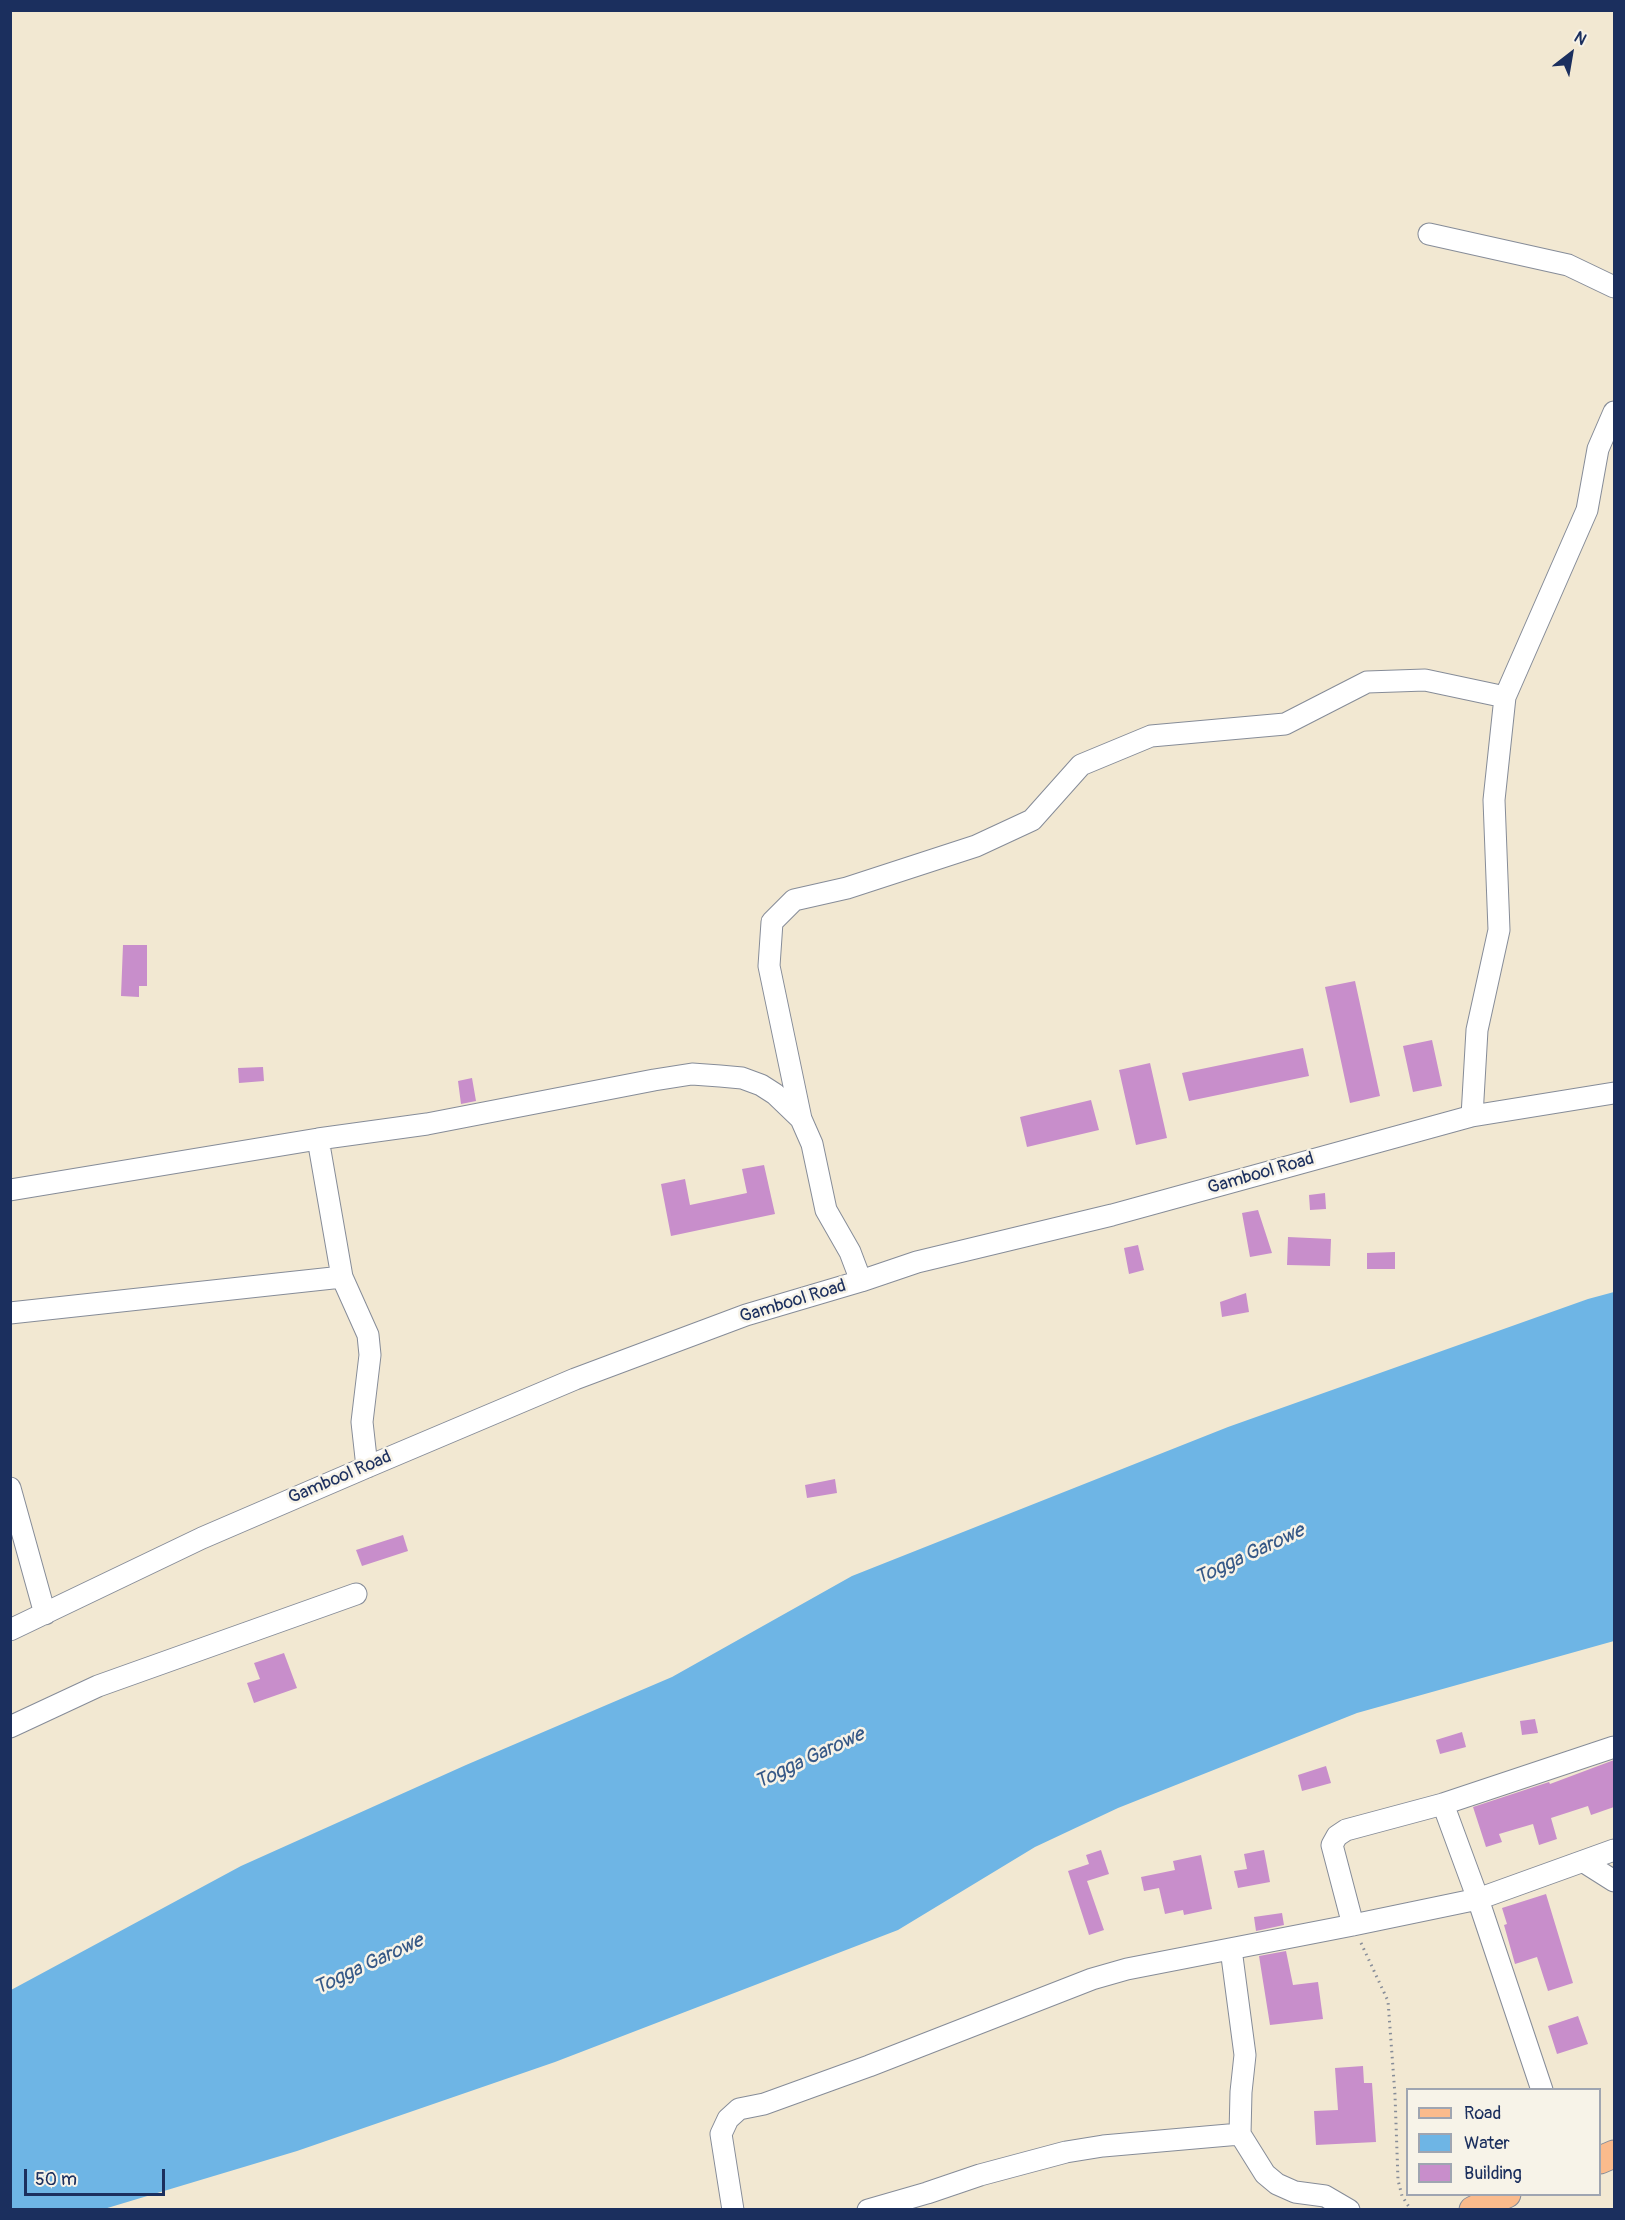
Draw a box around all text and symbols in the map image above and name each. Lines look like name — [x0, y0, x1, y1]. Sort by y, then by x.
north arrow — [1541, 24, 1601, 84]
text: N — [1570, 27, 1590, 50]
street label: Gambool Road — [1205, 1148, 1317, 1200]
street label: Gambool Road — [737, 1276, 849, 1328]
street label: Gambool Road — [285, 1447, 395, 1509]
water label: Togga Garowe — [1192, 1519, 1308, 1591]
water label: Togga Garowe — [752, 1723, 868, 1795]
water label: Togga Garowe — [311, 1929, 427, 2001]
legend — [1406, 2088, 1601, 2196]
text: Road — [1464, 2102, 1501, 2125]
text: Water — [1464, 2132, 1510, 2155]
scale bar — [27, 2157, 168, 2195]
text: Building — [1464, 2162, 1522, 2185]
text: 50 m — [35, 2168, 77, 2191]

